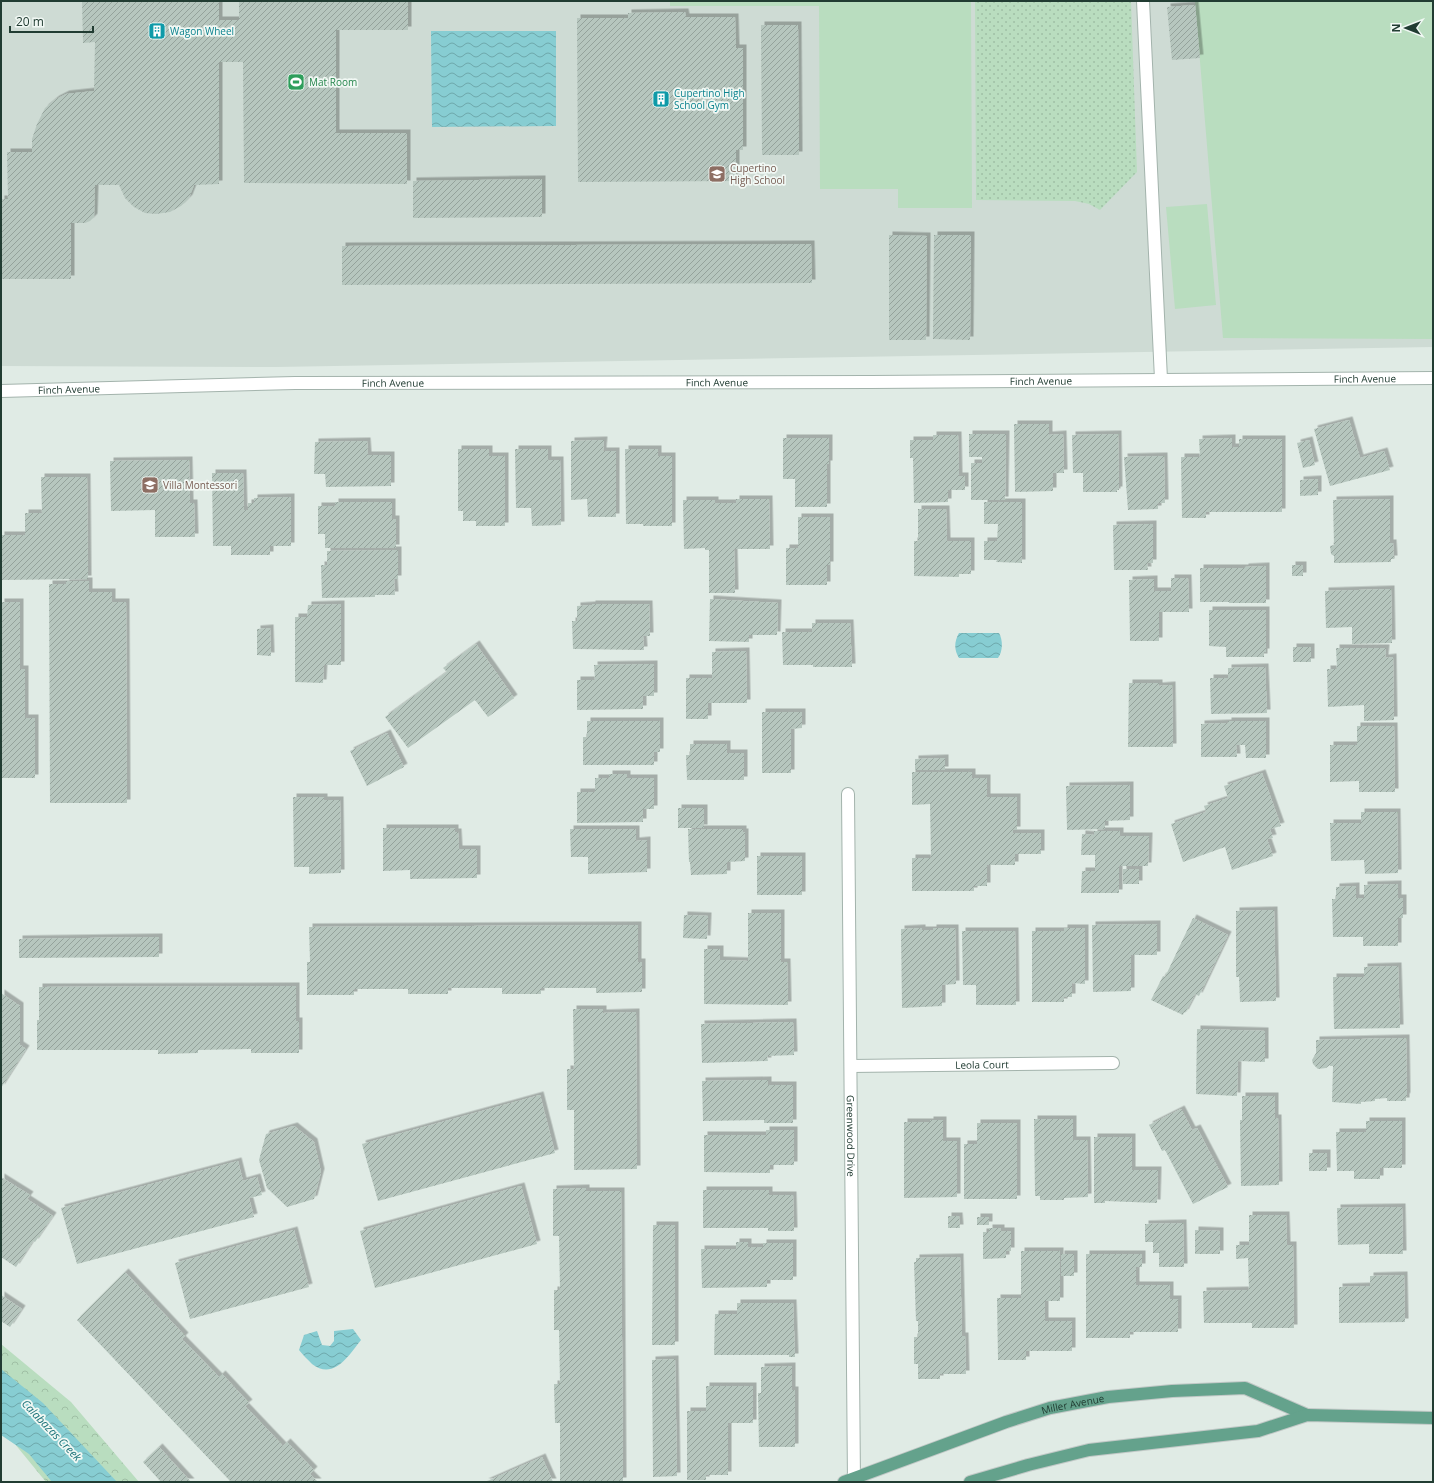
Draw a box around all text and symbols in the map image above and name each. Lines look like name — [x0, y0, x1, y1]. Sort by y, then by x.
scale bar — [10, 8, 93, 34]
north arrow — [1386, 8, 1426, 48]
text: 20 m — [16, 13, 44, 30]
building icon: Wagon Wheel — [147, 21, 167, 41]
place label: Wagon Wheel — [170, 24, 234, 38]
text: N — [1388, 24, 1403, 32]
sports icon: Mat Room — [286, 72, 306, 92]
place label: Mat Room — [309, 75, 357, 89]
place label: Cupertino High School Gym — [674, 86, 745, 112]
building icon: Cupertino High School Gym — [651, 89, 671, 109]
place label: Cupertino High School — [730, 161, 785, 187]
school or university icon: Cupertino High School — [707, 164, 727, 184]
street label: Finch Avenue — [1334, 371, 1396, 386]
street label: Finch Avenue — [1010, 374, 1072, 388]
street label: Finch Avenue — [686, 375, 748, 389]
street label: Finch Avenue — [362, 376, 424, 390]
street label: Finch Avenue — [38, 381, 101, 397]
school or university icon: Villa Montessori — [140, 475, 160, 495]
place label: Villa Montessori — [163, 478, 237, 492]
street label: Leola Court — [955, 1057, 1009, 1072]
street label: Greenwood Drive — [844, 1095, 858, 1177]
street label: Miller Avenue — [1039, 1391, 1106, 1417]
water label: Calabazas Creek — [19, 1396, 86, 1464]

